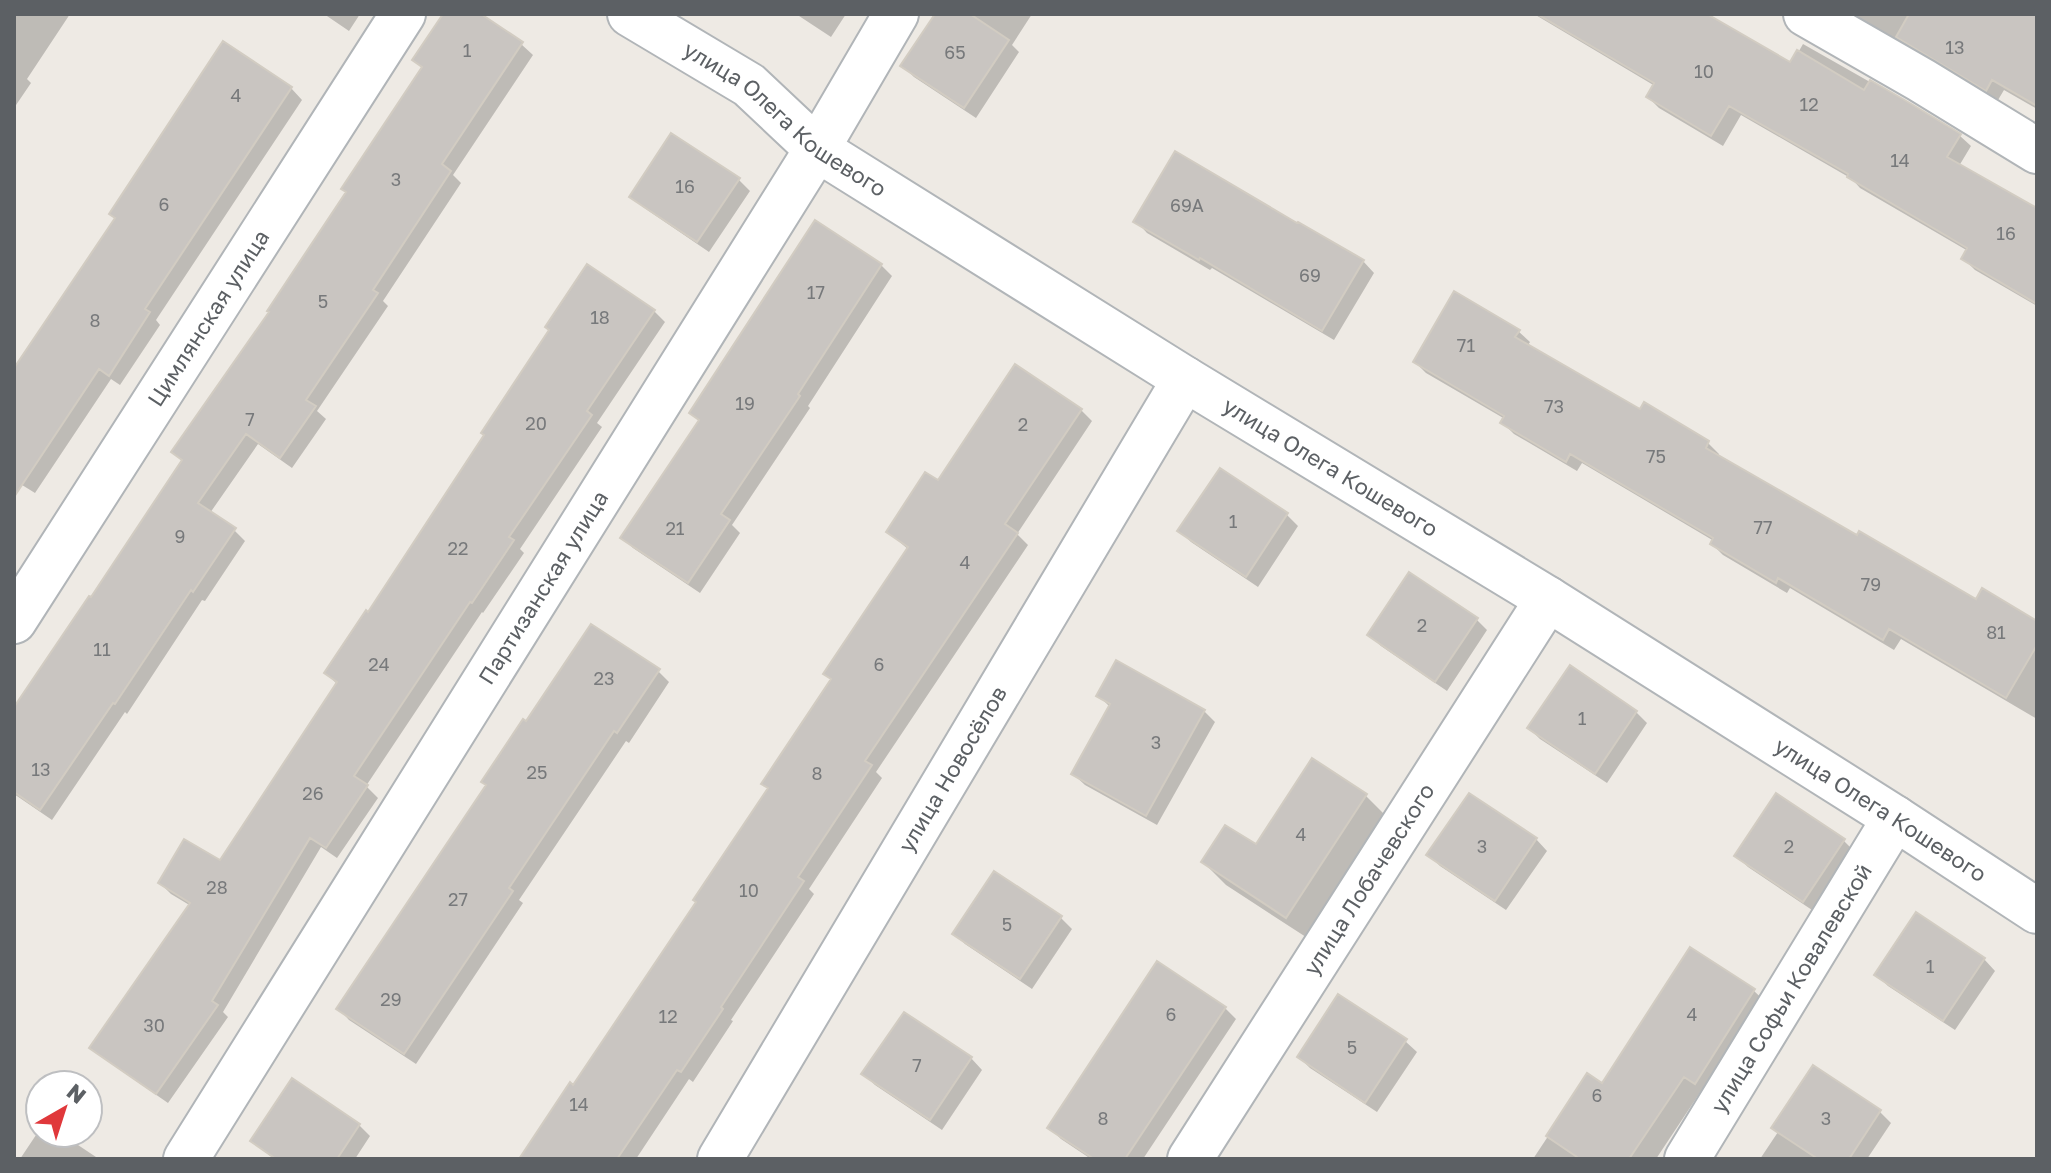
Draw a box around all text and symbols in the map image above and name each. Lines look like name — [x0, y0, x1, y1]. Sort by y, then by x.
street label: улица Олега Кошевого — [679, 35, 892, 202]
house number: 13 — [1945, 36, 1965, 58]
house number: 1 — [463, 39, 472, 61]
house number: 65 — [944, 41, 966, 63]
house number: 10 — [1694, 60, 1714, 82]
house number: 4 — [231, 84, 242, 106]
house number: 12 — [1799, 93, 1819, 115]
house number: 14 — [1890, 149, 1910, 171]
house number: 3 — [391, 168, 401, 190]
house number: 16 — [675, 175, 695, 197]
house number: 6 — [159, 193, 169, 215]
house number: 69А — [1170, 194, 1204, 216]
house number: 16 — [1996, 222, 2016, 244]
street label: Цимлянская улица — [141, 224, 274, 411]
house number: 69 — [1299, 264, 1321, 286]
house number: 17 — [807, 281, 825, 303]
house number: 5 — [318, 290, 328, 312]
house number: 18 — [590, 306, 610, 328]
house number: 8 — [90, 309, 100, 331]
house number: 71 — [1457, 334, 1475, 356]
street label: улица Олега Кошевого — [1218, 391, 1443, 542]
house number: 19 — [735, 392, 755, 414]
house number: 73 — [1544, 395, 1564, 417]
house number: 7 — [245, 408, 255, 430]
house number: 20 — [525, 412, 547, 434]
house number: 2 — [1018, 413, 1028, 435]
house number: 75 — [1646, 445, 1666, 467]
street label: Партизанская улица — [472, 485, 613, 689]
house number: 1 — [1229, 510, 1238, 532]
house number: 77 — [1753, 516, 1773, 538]
house number: 21 — [665, 517, 685, 539]
house number: 9 — [175, 525, 185, 547]
house number: 22 — [448, 537, 468, 559]
house number: 4 — [960, 551, 971, 573]
house number: 79 — [1861, 573, 1881, 595]
house number: 2 — [1417, 614, 1427, 636]
house number: 81 — [1986, 621, 2006, 643]
house number: 11 — [93, 638, 111, 660]
house number: 24 — [368, 653, 390, 675]
house number: 6 — [874, 653, 884, 675]
house number: 23 — [594, 667, 614, 689]
street label: улица Новосёлов — [892, 681, 1012, 857]
house number: 1 — [1578, 707, 1587, 729]
house number: 3 — [1151, 731, 1161, 753]
street label: улица Олега Кошевого — [1770, 731, 1992, 887]
house number: 13 — [31, 758, 51, 780]
house number: 25 — [527, 761, 547, 783]
house number: 8 — [812, 762, 822, 784]
street label: улица Лобачевского — [1297, 778, 1440, 980]
house number: 26 — [302, 782, 324, 804]
house number: 4 — [1296, 823, 1307, 845]
house number: 3 — [1477, 835, 1487, 857]
house number: 2 — [1784, 835, 1794, 857]
street label: улица Софьи Ковалевской — [1704, 858, 1877, 1118]
house number: 28 — [206, 876, 228, 898]
house number: 10 — [739, 879, 759, 901]
house number: 27 — [448, 888, 468, 910]
house number: 5 — [1002, 913, 1012, 935]
house number: 1 — [1926, 955, 1935, 977]
house number: 29 — [380, 988, 402, 1010]
house number: 6 — [1166, 1003, 1176, 1025]
house number: 4 — [1687, 1003, 1698, 1025]
house number: 12 — [658, 1005, 678, 1027]
house number: 30 — [143, 1014, 165, 1036]
house number: 5 — [1347, 1036, 1357, 1058]
house number: 7 — [912, 1054, 922, 1076]
north arrow — [24, 1069, 104, 1149]
text: N — [62, 1077, 92, 1109]
house number: 6 — [1592, 1084, 1602, 1106]
house number: 14 — [569, 1093, 589, 1115]
house number: 8 — [1098, 1107, 1108, 1129]
house number: 3 — [1821, 1107, 1831, 1129]

